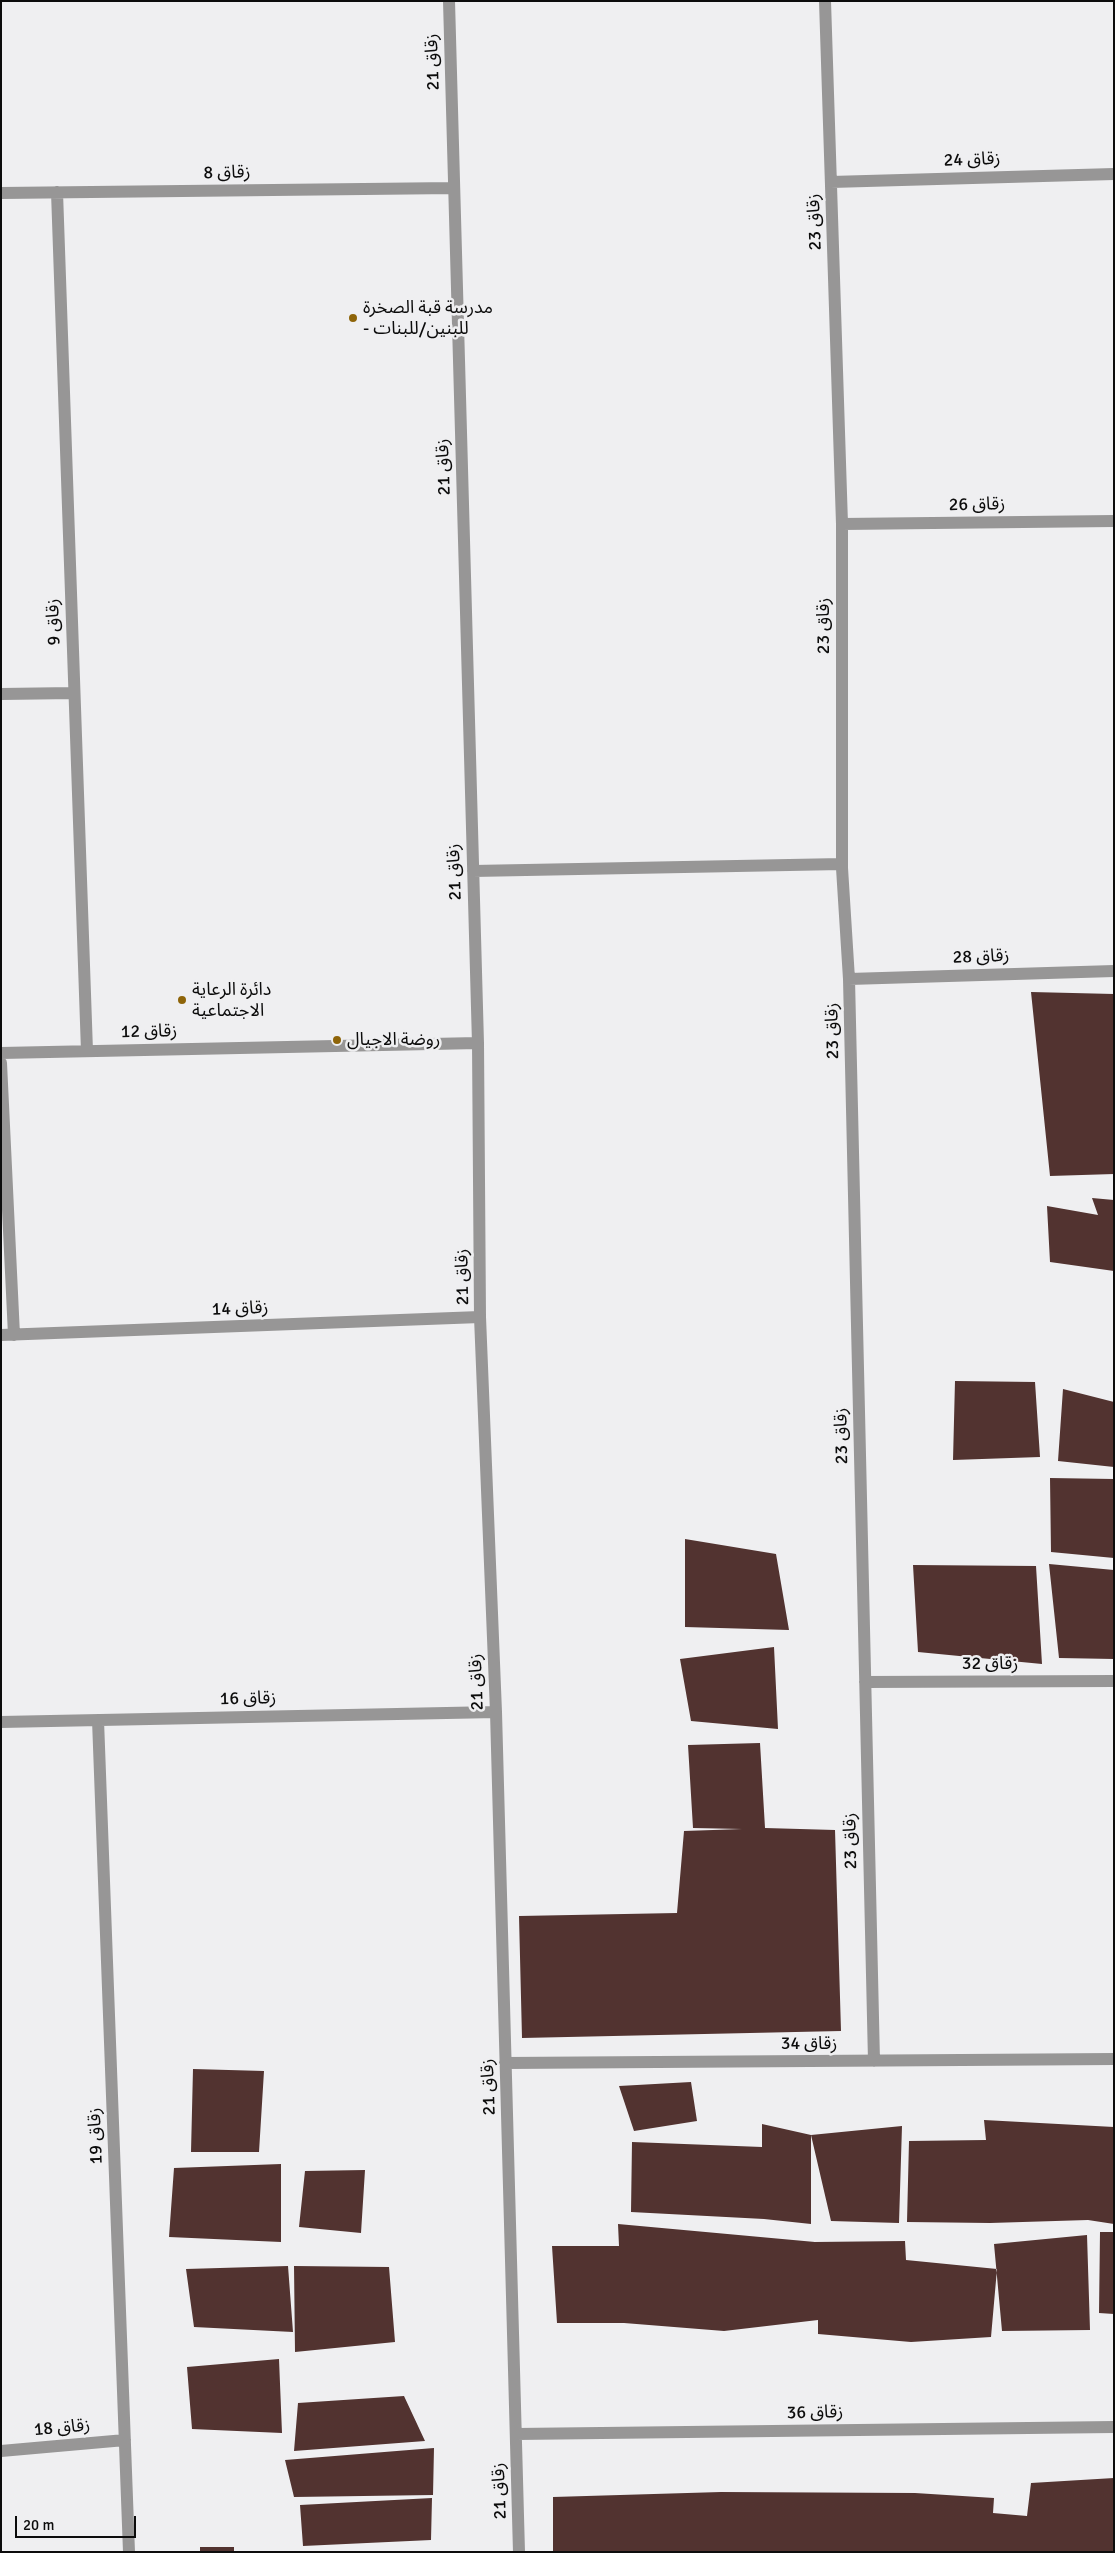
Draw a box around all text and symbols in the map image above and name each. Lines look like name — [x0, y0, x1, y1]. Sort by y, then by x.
street label: زقاق 21 — [421, 33, 445, 91]
street label: زقاق 24 — [943, 148, 1001, 172]
street label: زقاق 8 — [203, 162, 251, 184]
street label: زقاق 23 — [803, 193, 827, 251]
place label: مدرسة قبة الصخرة - للبنين/للبنات — [363, 297, 493, 340]
marker: مدرسة قبة الصخرة - للبنين/للبنات — [347, 312, 359, 324]
street label: زقاق 21 — [432, 438, 456, 496]
street label: زقاق 26 — [948, 494, 1006, 516]
street label: زقاق 9 — [42, 598, 66, 646]
street label: زقاق 23 — [813, 598, 835, 654]
street label: زقاق 21 — [443, 843, 467, 901]
street label: زقاق 28 — [952, 945, 1010, 969]
place label: دائرة الرعاية الاجتماعية — [192, 979, 271, 1022]
marker: دائرة الرعاية الاجتماعية — [176, 994, 188, 1006]
street label: زقاق 23 — [822, 1002, 844, 1060]
street label: زقاق 12 — [120, 1021, 178, 1043]
place label: روضة الاجيال — [347, 1029, 440, 1051]
marker: روضة الاجيال — [331, 1034, 343, 1046]
street label: زقاق 21 — [452, 1248, 474, 1306]
street label: زقاق 14 — [211, 1297, 269, 1321]
street label: زقاق 23 — [831, 1407, 853, 1465]
street label: زقاق 21 — [465, 1653, 489, 1711]
street label: زقاق 32 — [962, 1653, 1018, 1675]
street label: زقاق 16 — [219, 1688, 277, 1710]
street label: زقاق 23 — [840, 1812, 862, 1870]
street label: زقاق 34 — [781, 2033, 837, 2055]
street label: زقاق 21 — [477, 2058, 501, 2116]
street label: زقاق 19 — [84, 2107, 108, 2165]
street label: زقاق 36 — [786, 2402, 844, 2424]
street label: زقاق 18 — [33, 2415, 91, 2441]
street label: زقاق 21 — [488, 2462, 512, 2520]
scale bar — [18, 2506, 139, 2538]
text: 20 m — [23, 2516, 54, 2534]

